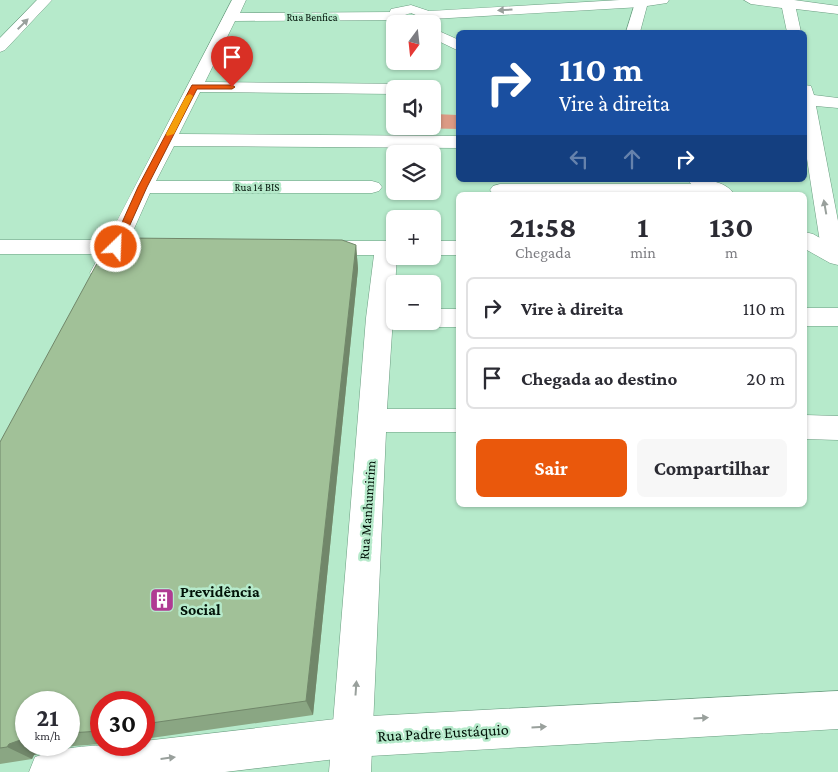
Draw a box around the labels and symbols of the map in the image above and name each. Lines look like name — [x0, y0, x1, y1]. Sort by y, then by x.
one-way arrow — [497, 6, 513, 14]
street label: Rua Benfica — [286, 11, 338, 23]
north arrow — [386, 15, 441, 70]
one-way arrow — [17, 18, 29, 30]
pin — [211, 36, 253, 87]
street label: Rua 14 BIS — [235, 181, 279, 193]
one-way arrow — [820, 198, 828, 214]
position arrow — [89, 220, 141, 272]
street label: Rua Manhumirim — [356, 460, 378, 560]
place label: Previdência Social — [180, 583, 260, 618]
building icon: Previdência Social — [149, 587, 175, 613]
one-way arrow — [352, 680, 360, 696]
speed limit sign: 30 — [90, 691, 155, 756]
one-way arrow — [693, 713, 709, 721]
street label: Rua Padre Eustáquio — [377, 721, 509, 745]
one-way arrow — [531, 722, 547, 730]
one-way arrow — [160, 754, 176, 762]

